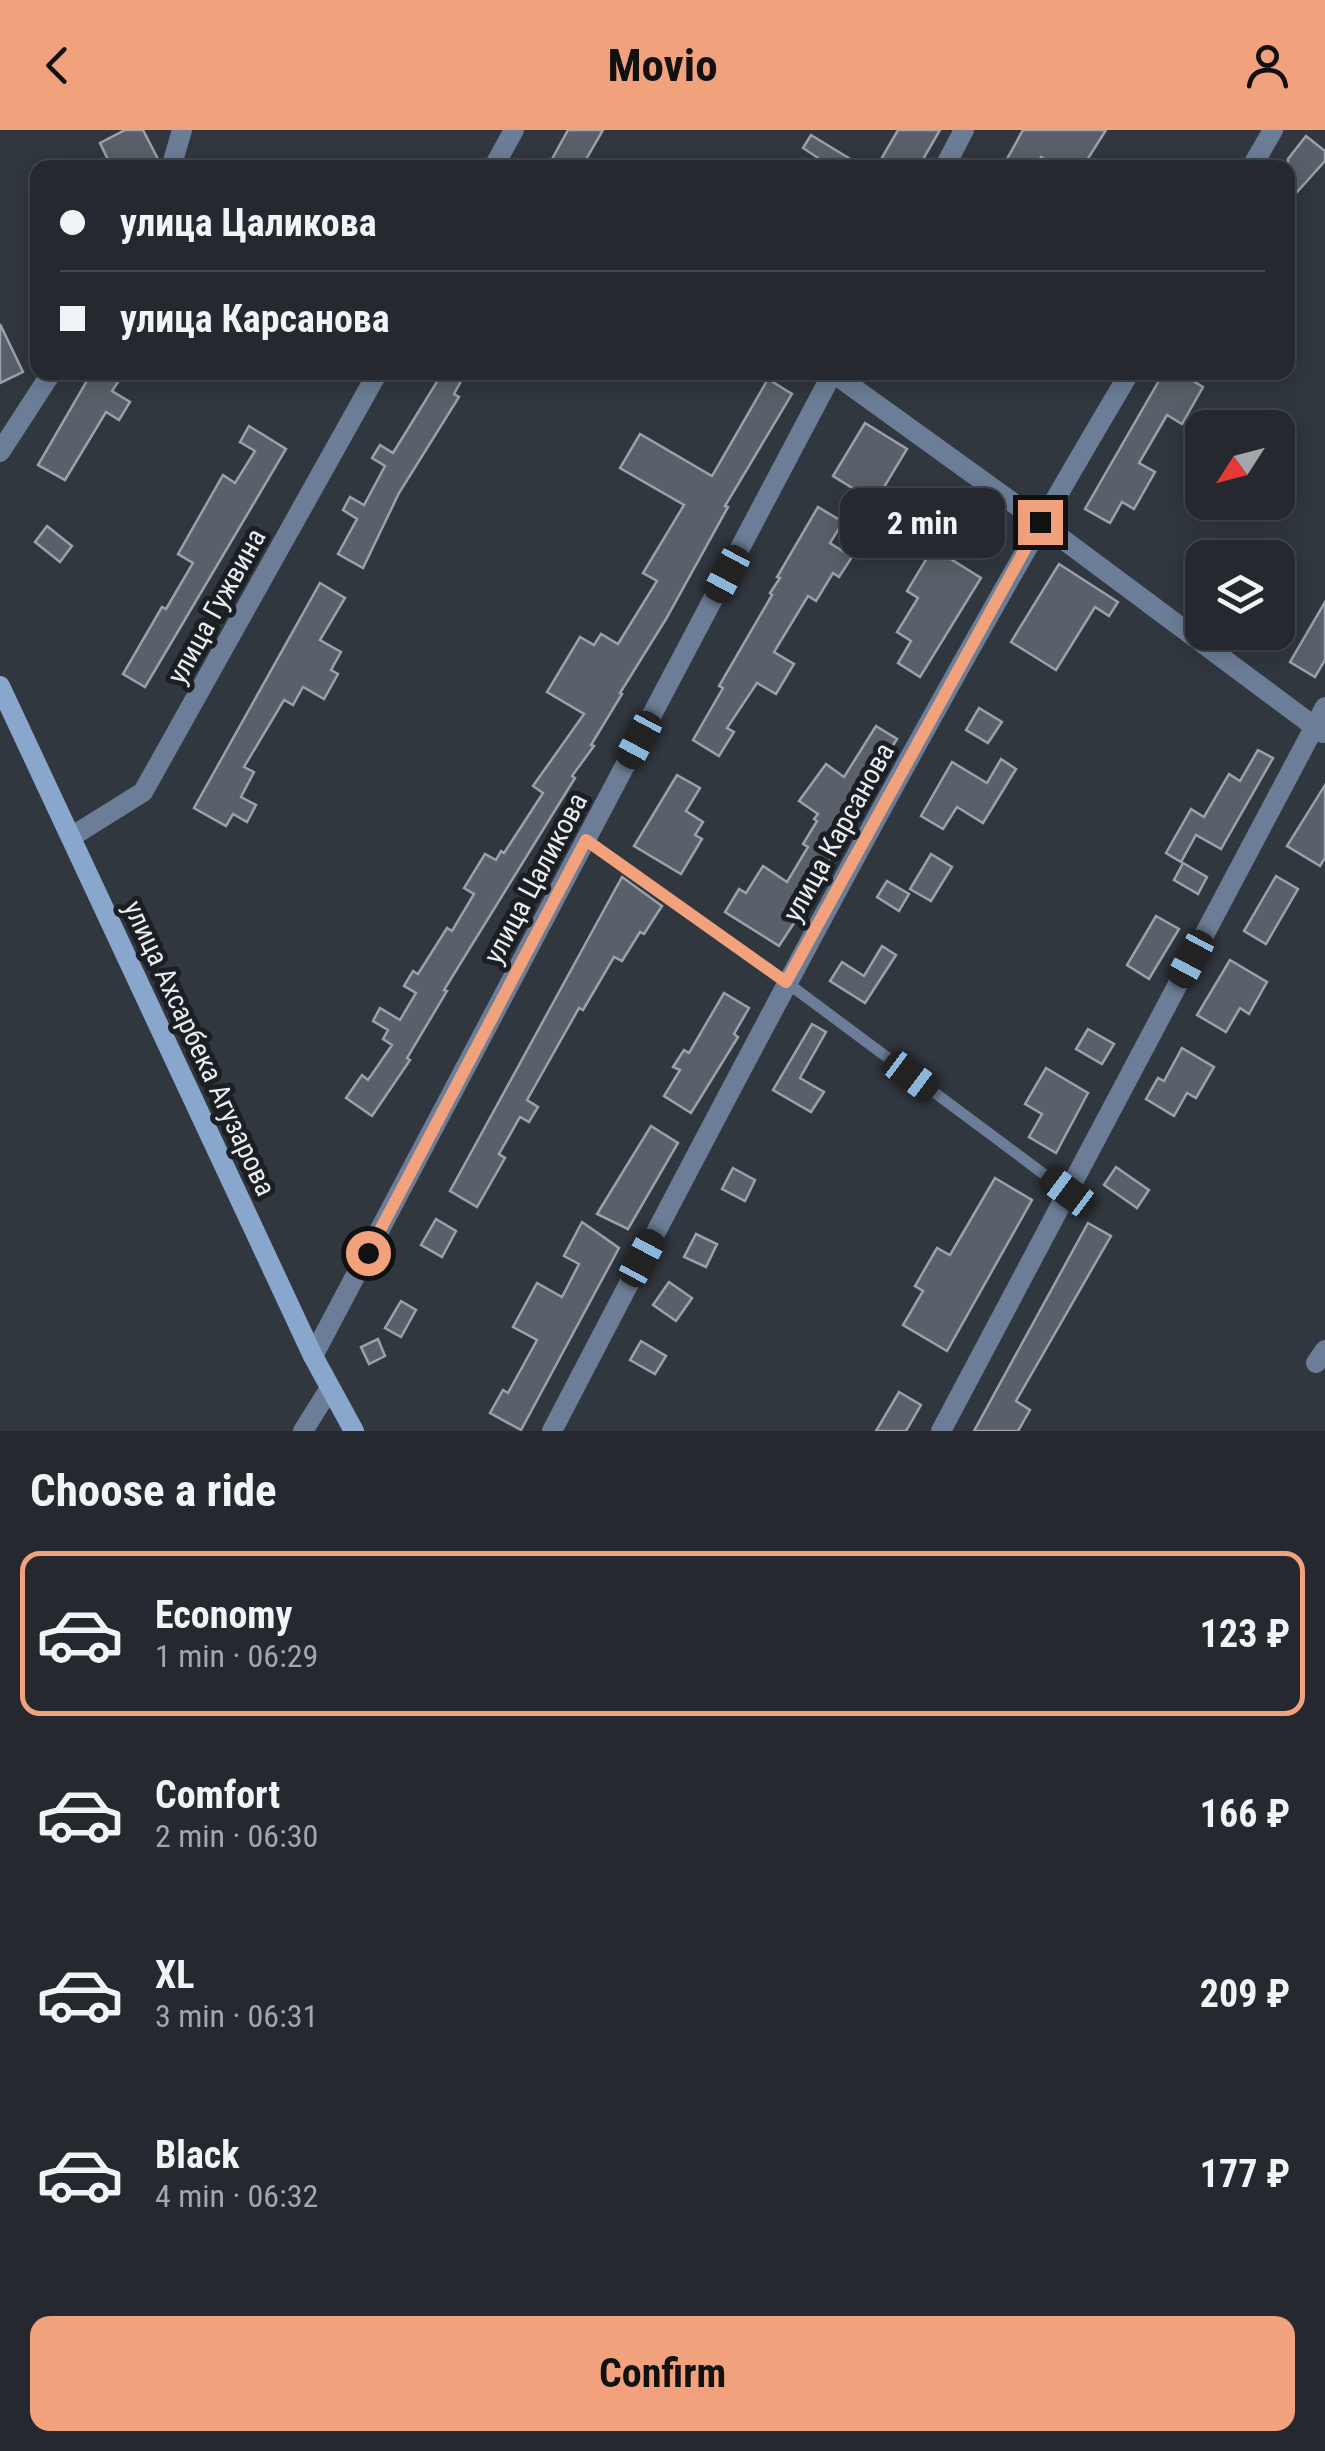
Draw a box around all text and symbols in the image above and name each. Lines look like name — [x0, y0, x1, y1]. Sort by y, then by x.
icon: back — [30, 38, 85, 93]
icon: person — [1240, 38, 1295, 93]
text: Movio — [607, 39, 718, 92]
text: улица Цаликова — [120, 201, 377, 245]
text: улица Карсанова — [120, 297, 390, 341]
north arrow — [1185, 410, 1295, 520]
map controls — [1185, 410, 1295, 650]
callout: 2 min — [840, 487, 1005, 557]
route end — [1018, 500, 1063, 545]
text: 2 min — [887, 504, 958, 542]
street label: улица Гужвина — [160, 523, 273, 690]
car — [700, 540, 754, 608]
button: layers — [1185, 540, 1295, 650]
car — [612, 706, 666, 774]
street label: улица Карсанова — [776, 737, 901, 927]
street label: улица Цаликова — [477, 787, 594, 969]
street label: улица Ахсарбека Агузарова — [117, 895, 283, 1201]
car — [1164, 925, 1218, 993]
car — [878, 1046, 944, 1106]
car — [1035, 1162, 1101, 1222]
car — [615, 1224, 669, 1292]
route start — [346, 1231, 391, 1276]
text: Choose a ride — [30, 1464, 277, 1517]
icon: car — [35, 1589, 125, 1679]
text: Economy — [155, 1593, 292, 1637]
text: 123 ₽ — [1200, 1612, 1290, 1656]
text: 1 min · 06:29 — [155, 1637, 318, 1675]
icon: car — [35, 1769, 125, 1859]
text: Comfort — [155, 1773, 280, 1817]
text: 166 ₽ — [1200, 1792, 1290, 1836]
text: 2 min · 06:30 — [155, 1817, 318, 1855]
icon: car — [35, 1949, 125, 2039]
text: XL — [155, 1953, 194, 1997]
text: 209 ₽ — [1200, 1972, 1290, 2016]
text: 3 min · 06:31 — [155, 1997, 318, 2035]
icon: car — [35, 2129, 125, 2219]
text: Black — [155, 2133, 239, 2177]
text: 177 ₽ — [1200, 2152, 1290, 2196]
text: 4 min · 06:32 — [155, 2177, 318, 2215]
button: Confirm — [30, 2316, 1295, 2431]

